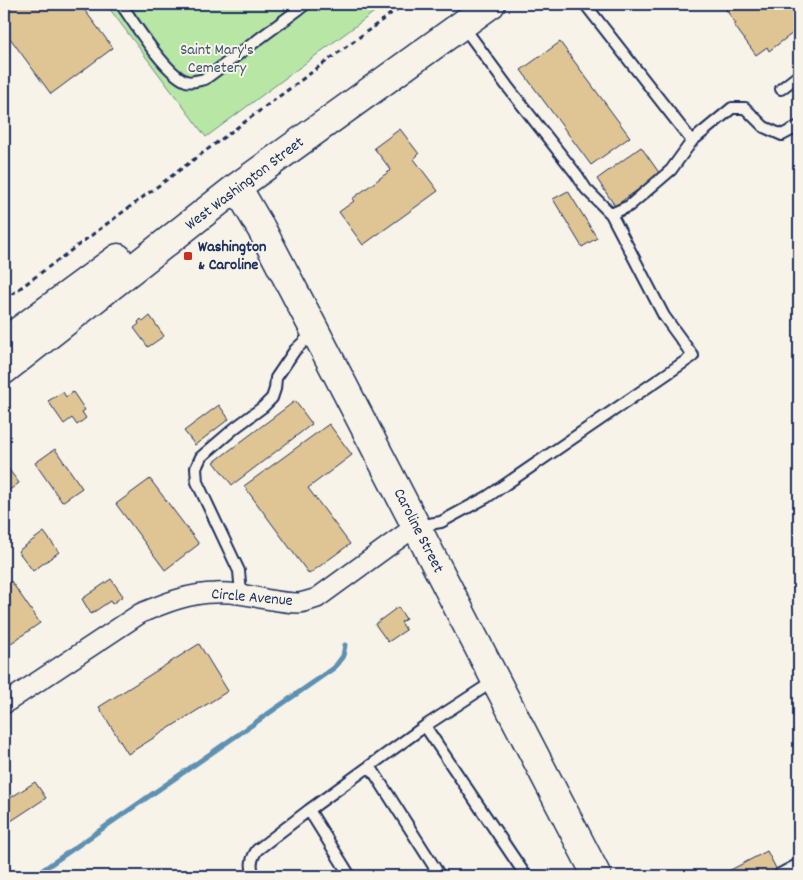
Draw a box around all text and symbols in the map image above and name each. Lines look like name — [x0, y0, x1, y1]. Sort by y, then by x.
park label: Saint Mary's Cemetery — [180, 39, 254, 80]
street label: West Washington Street — [181, 132, 309, 236]
place label: Washington & Caroline — [198, 236, 267, 277]
marker: Washington & Caroline — [182, 250, 194, 262]
street label: Caroline Street — [387, 485, 449, 577]
street label: Circle Avenue — [210, 583, 294, 613]

